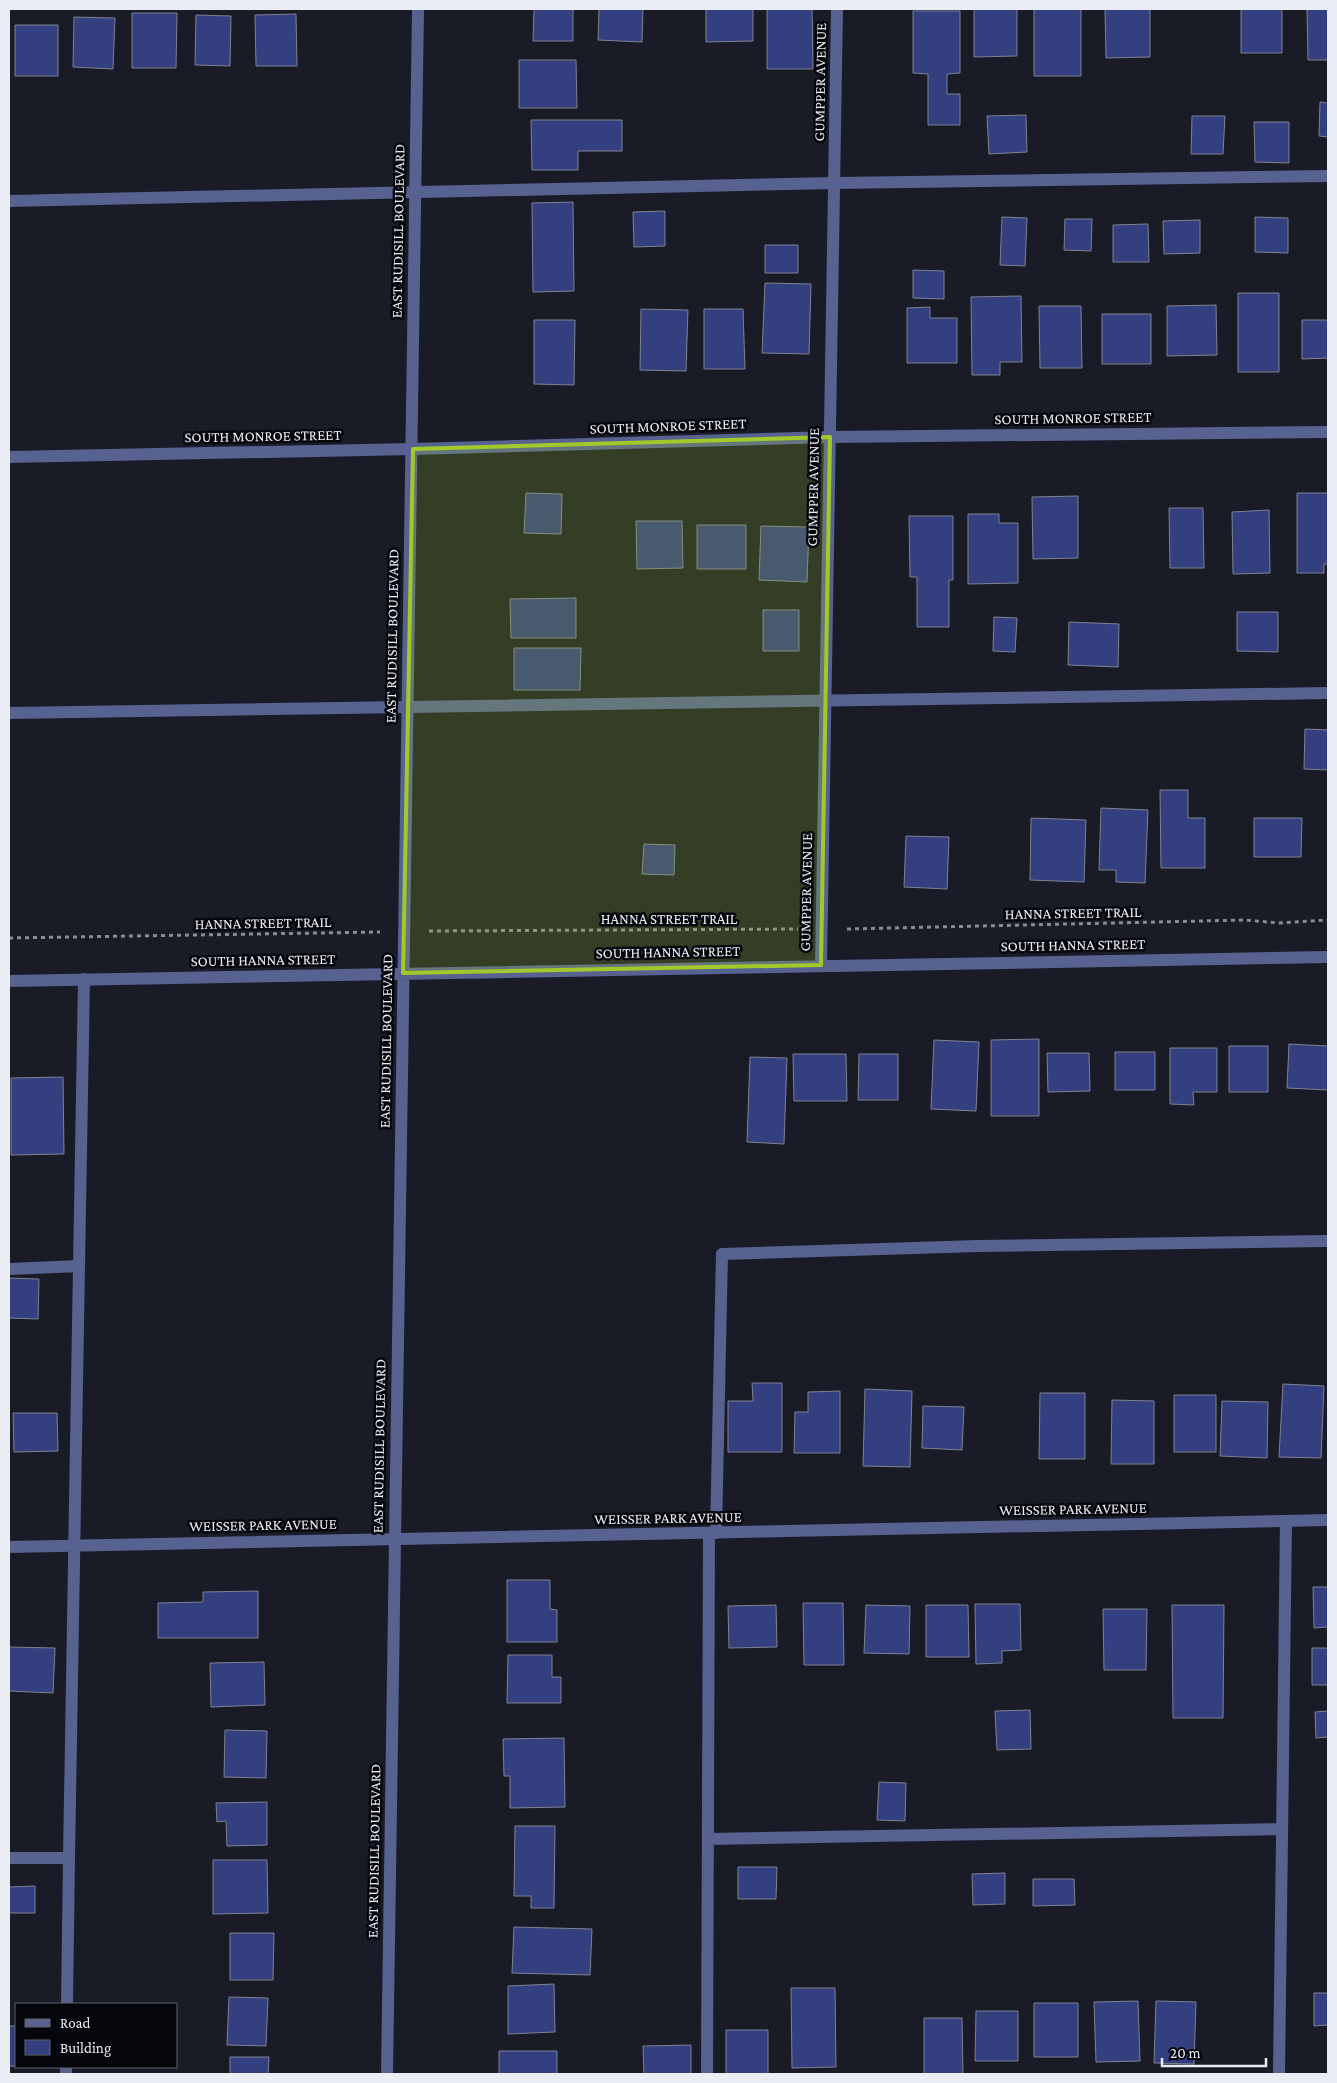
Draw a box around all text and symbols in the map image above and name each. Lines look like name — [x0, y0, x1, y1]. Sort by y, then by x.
street label: GUMPPER AVENUE — [811, 23, 829, 141]
street label: EAST RUDISILL BOULEVARD — [388, 144, 408, 318]
street label: SOUTH MONROE STREET — [994, 409, 1152, 427]
street label: SOUTH MONROE STREET — [589, 415, 747, 437]
street label: SOUTH MONROE STREET — [184, 427, 342, 445]
street label: GUMPPER AVENUE — [804, 428, 822, 546]
street label: EAST RUDISILL BOULEVARD — [382, 549, 402, 723]
street label: GUMPPER AVENUE — [797, 833, 815, 951]
street label: HANNA STREET TRAIL — [1005, 904, 1142, 922]
street label: HANNA STREET TRAIL — [601, 911, 738, 927]
street label: HANNA STREET TRAIL — [195, 914, 332, 932]
street label: SOUTH HANNA STREET — [1000, 936, 1146, 954]
street label: SOUTH HANNA STREET — [595, 943, 741, 961]
street label: SOUTH HANNA STREET — [190, 951, 336, 969]
street label: EAST RUDISILL BOULEVARD — [376, 954, 396, 1128]
street label: EAST RUDISILL BOULEVARD — [369, 1359, 389, 1533]
street label: WEISSER PARK AVENUE — [999, 1500, 1147, 1518]
street label: WEISSER PARK AVENUE — [594, 1509, 742, 1527]
street label: WEISSER PARK AVENUE — [189, 1516, 337, 1534]
street label: EAST RUDISILL BOULEVARD — [364, 1764, 384, 1938]
legend — [15, 2003, 178, 2068]
text: Road — [60, 2015, 91, 2031]
scale bar — [1162, 2036, 1266, 2068]
text: Building — [60, 2040, 111, 2057]
text: 20 m — [1170, 2045, 1201, 2061]

